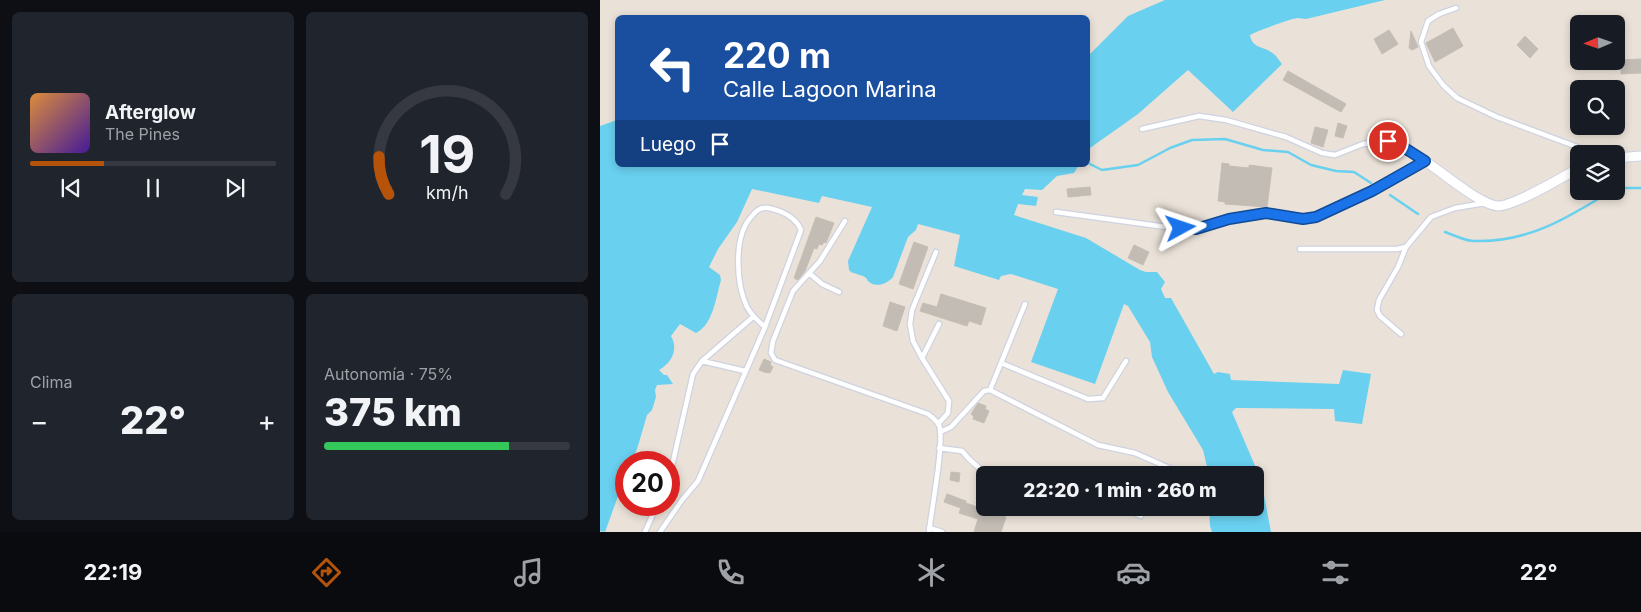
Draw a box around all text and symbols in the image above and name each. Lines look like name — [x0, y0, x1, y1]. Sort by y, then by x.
north arrow — [1570, 15, 1625, 70]
map controls — [1570, 15, 1625, 200]
text: 220 m — [723, 34, 831, 76]
icon: left — [640, 35, 705, 100]
text: Calle Lagoon Marina — [723, 76, 936, 102]
button: search — [1570, 80, 1625, 135]
text: Afterglow — [105, 101, 196, 124]
pin — [1367, 120, 1409, 162]
text: 19 — [419, 123, 475, 186]
text: The Pines — [105, 124, 180, 144]
icon: arrive — [1374, 127, 1402, 155]
icon: arrive — [706, 130, 734, 158]
text: Luego — [640, 133, 696, 156]
button: layers — [1570, 145, 1625, 200]
icon: previous — [57, 174, 85, 202]
icon: pause — [139, 174, 167, 202]
icon: next — [221, 174, 249, 202]
text: km/h — [426, 182, 468, 203]
position arrow — [1154, 201, 1206, 253]
text: Autonomía · 75% — [324, 364, 453, 384]
text: Clima — [30, 372, 72, 392]
text: 375 km — [324, 389, 462, 435]
text: 22° — [120, 397, 186, 443]
text: − — [30, 404, 49, 438]
text: + — [257, 404, 276, 438]
speed limit sign: 20 — [615, 451, 680, 516]
text: 22:20 · 1 min · 260 m — [1023, 479, 1217, 502]
icon: directions — [309, 555, 344, 590]
icon: music — [511, 555, 546, 590]
icon: phone — [713, 555, 748, 590]
icon: climate — [914, 555, 949, 590]
icon: car — [1116, 555, 1151, 590]
icon: filters — [1318, 555, 1353, 590]
text: 22:19 — [83, 559, 142, 585]
text: 22° — [1520, 559, 1558, 585]

